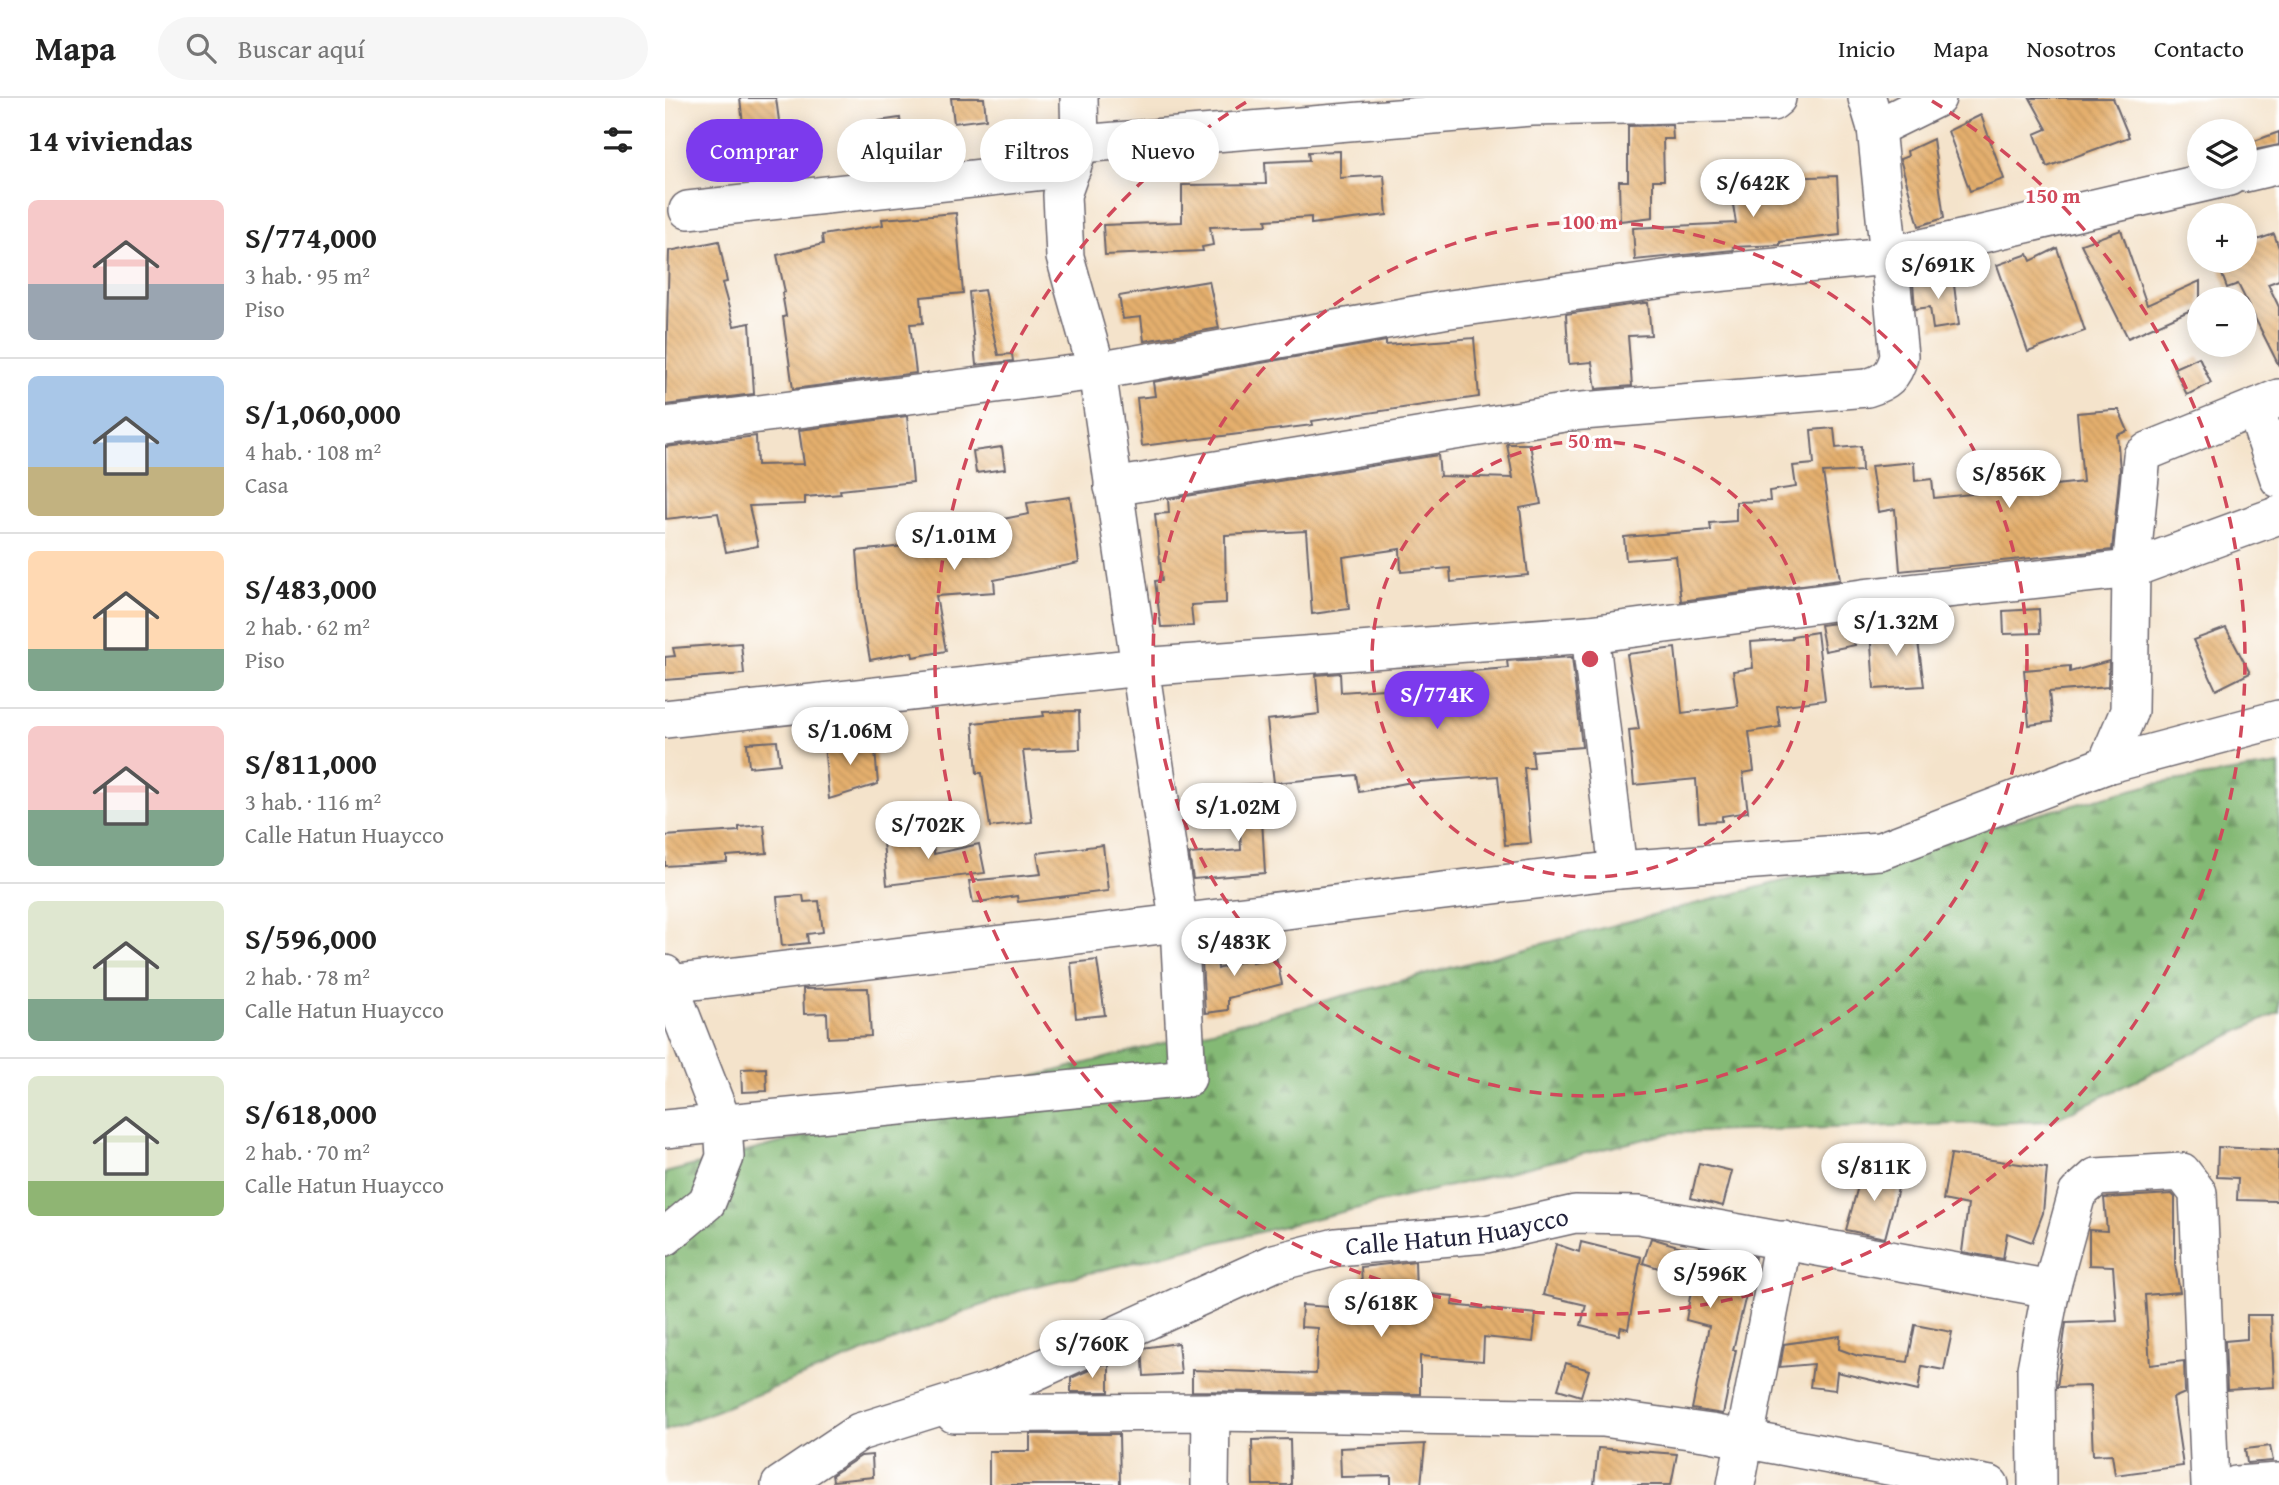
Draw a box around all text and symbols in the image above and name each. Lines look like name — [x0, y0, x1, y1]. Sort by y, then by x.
search box — [158, 17, 648, 80]
text: Mapa — [35, 24, 116, 72]
icon: search — [182, 29, 220, 67]
text: Buscar aquí — [238, 29, 365, 68]
text: Inicio — [1838, 31, 1895, 66]
text: Mapa — [1933, 31, 1989, 66]
text: Nosotros — [2027, 31, 2116, 66]
text: Contacto — [2154, 31, 2244, 66]
text: 14 viviendas — [28, 118, 193, 162]
chip: Comprar — [686, 119, 823, 182]
chip: Alquilar — [837, 119, 966, 182]
chip: Filtros — [980, 119, 1093, 182]
chip: Nuevo — [1107, 119, 1219, 182]
map controls — [2187, 119, 2257, 357]
button: layers — [2187, 119, 2257, 189]
icon: filters — [599, 121, 637, 159]
pin: S/642K — [1696, 159, 1810, 219]
text: S/642K — [1716, 165, 1790, 198]
text: 150 m — [2025, 180, 2081, 211]
button: + — [2187, 203, 2257, 273]
text: 100 m — [1562, 206, 1618, 237]
text: S/774,000 — [245, 215, 377, 259]
icon: home — [84, 228, 168, 312]
pin: S/691K — [1881, 242, 1995, 301]
text: S/691K — [1901, 247, 1975, 280]
text: 3 hab. · 95 m² — [245, 259, 370, 292]
button: − — [2187, 287, 2257, 357]
text: Piso — [245, 292, 285, 325]
text: S/1,060,000 — [245, 391, 401, 435]
icon: home — [84, 404, 168, 488]
text: 50 m — [1568, 425, 1612, 456]
text: 4 hab. · 108 m² — [245, 435, 381, 468]
pin: S/856K — [1952, 450, 2066, 510]
text: S/856K — [1972, 456, 2046, 489]
text: Casa — [245, 468, 288, 501]
pin: S/1.01M — [889, 512, 1019, 572]
text: S/1.01M — [911, 518, 997, 551]
text: S/483,000 — [245, 566, 377, 610]
icon: home — [84, 579, 168, 663]
pin: S/1.32M — [1831, 598, 1961, 658]
text: S/1.32M — [1853, 604, 1939, 637]
text: 2 hab. · 62 m² — [245, 610, 370, 643]
text: Piso — [245, 643, 285, 676]
centre of rings — [1578, 647, 1602, 671]
pin: S/774K — [1380, 672, 1494, 731]
text: S/774K — [1400, 677, 1474, 710]
pin: S/1.06M — [785, 708, 915, 767]
text: S/1.06M — [807, 713, 893, 746]
text: S/811,000 — [245, 741, 377, 785]
icon: home — [84, 754, 168, 838]
pin: S/1.02M — [1173, 784, 1303, 843]
text: 3 hab. · 116 m² — [245, 785, 381, 818]
text: S/1.02M — [1195, 789, 1281, 822]
pin: S/702K — [871, 802, 985, 861]
text: S/702K — [891, 807, 965, 840]
text: Calle Hatun Huaycco — [245, 818, 444, 851]
text: S/596,000 — [245, 916, 377, 960]
pin: S/483K — [1177, 918, 1291, 978]
text: S/483K — [1197, 924, 1271, 957]
icon: home — [84, 929, 168, 1013]
text: 2 hab. · 78 m² — [245, 960, 370, 993]
text: Calle Hatun Huaycco — [245, 993, 444, 1026]
text: S/618,000 — [245, 1091, 377, 1135]
icon: home — [84, 1104, 168, 1188]
text: 2 hab. · 70 m² — [245, 1135, 370, 1168]
pin: S/811K — [1817, 1144, 1931, 1203]
text: S/811K — [1837, 1149, 1911, 1182]
text: Calle Hatun Huaycco — [245, 1168, 444, 1201]
street label: Calle Hatun Huaycco — [1344, 1196, 1572, 1265]
pin: S/596K — [1653, 1250, 1767, 1310]
text: S/596K — [1673, 1256, 1747, 1289]
pin: S/618K — [1324, 1280, 1438, 1339]
text: S/618K — [1344, 1285, 1418, 1318]
pin: S/760K — [1035, 1320, 1149, 1380]
text: S/760K — [1055, 1326, 1129, 1359]

